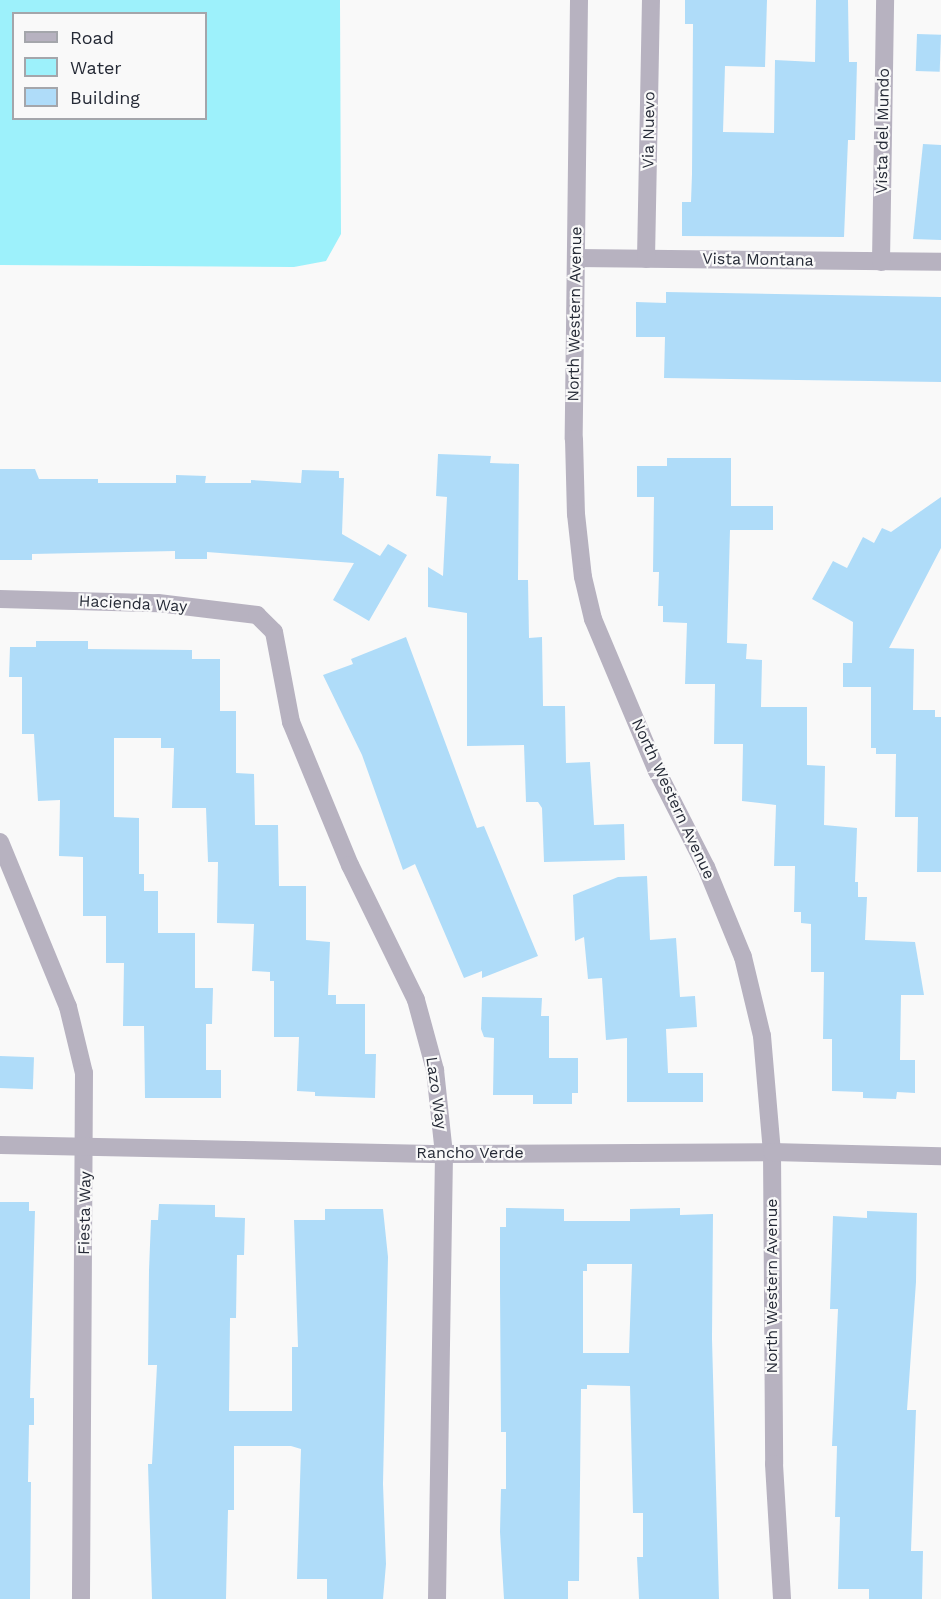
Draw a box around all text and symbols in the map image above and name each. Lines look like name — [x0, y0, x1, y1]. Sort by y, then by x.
legend — [12, 12, 207, 120]
text: Road — [70, 27, 114, 48]
text: Water — [70, 57, 122, 78]
street label: Vista del Mundo — [872, 67, 894, 195]
text: Building — [70, 87, 140, 108]
street label: Via Nuevo — [639, 91, 659, 169]
street label: North Western Avenue — [564, 226, 586, 402]
street label: Vista Montana — [702, 249, 814, 271]
street label: Hacienda Way — [78, 592, 188, 616]
street label: North Western Avenue — [627, 715, 719, 883]
street label: Lazo Way — [421, 1055, 451, 1131]
street label: Rancho Verde — [416, 1143, 524, 1163]
street label: Fiesta Way — [75, 1171, 95, 1255]
street label: North Western Avenue — [762, 1198, 782, 1374]

